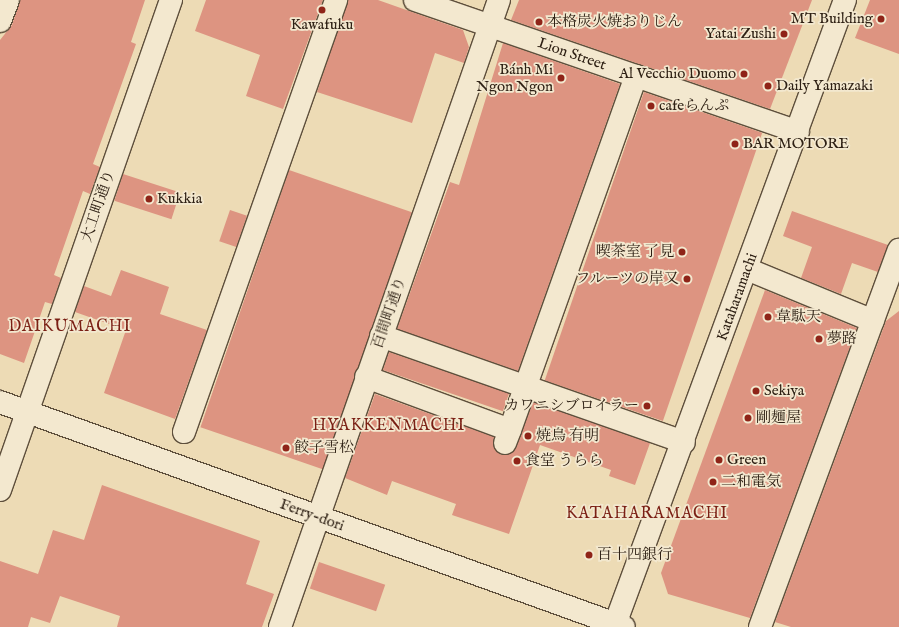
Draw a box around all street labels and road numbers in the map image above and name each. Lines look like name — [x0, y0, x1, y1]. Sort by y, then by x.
street label: Lion Street — [535, 34, 609, 74]
street label: 大工町通り — [77, 168, 119, 244]
street label: Kataharamachi — [713, 251, 761, 343]
street label: 百間町通り — [368, 275, 410, 351]
street label: Ferry-dori — [277, 495, 347, 535]

